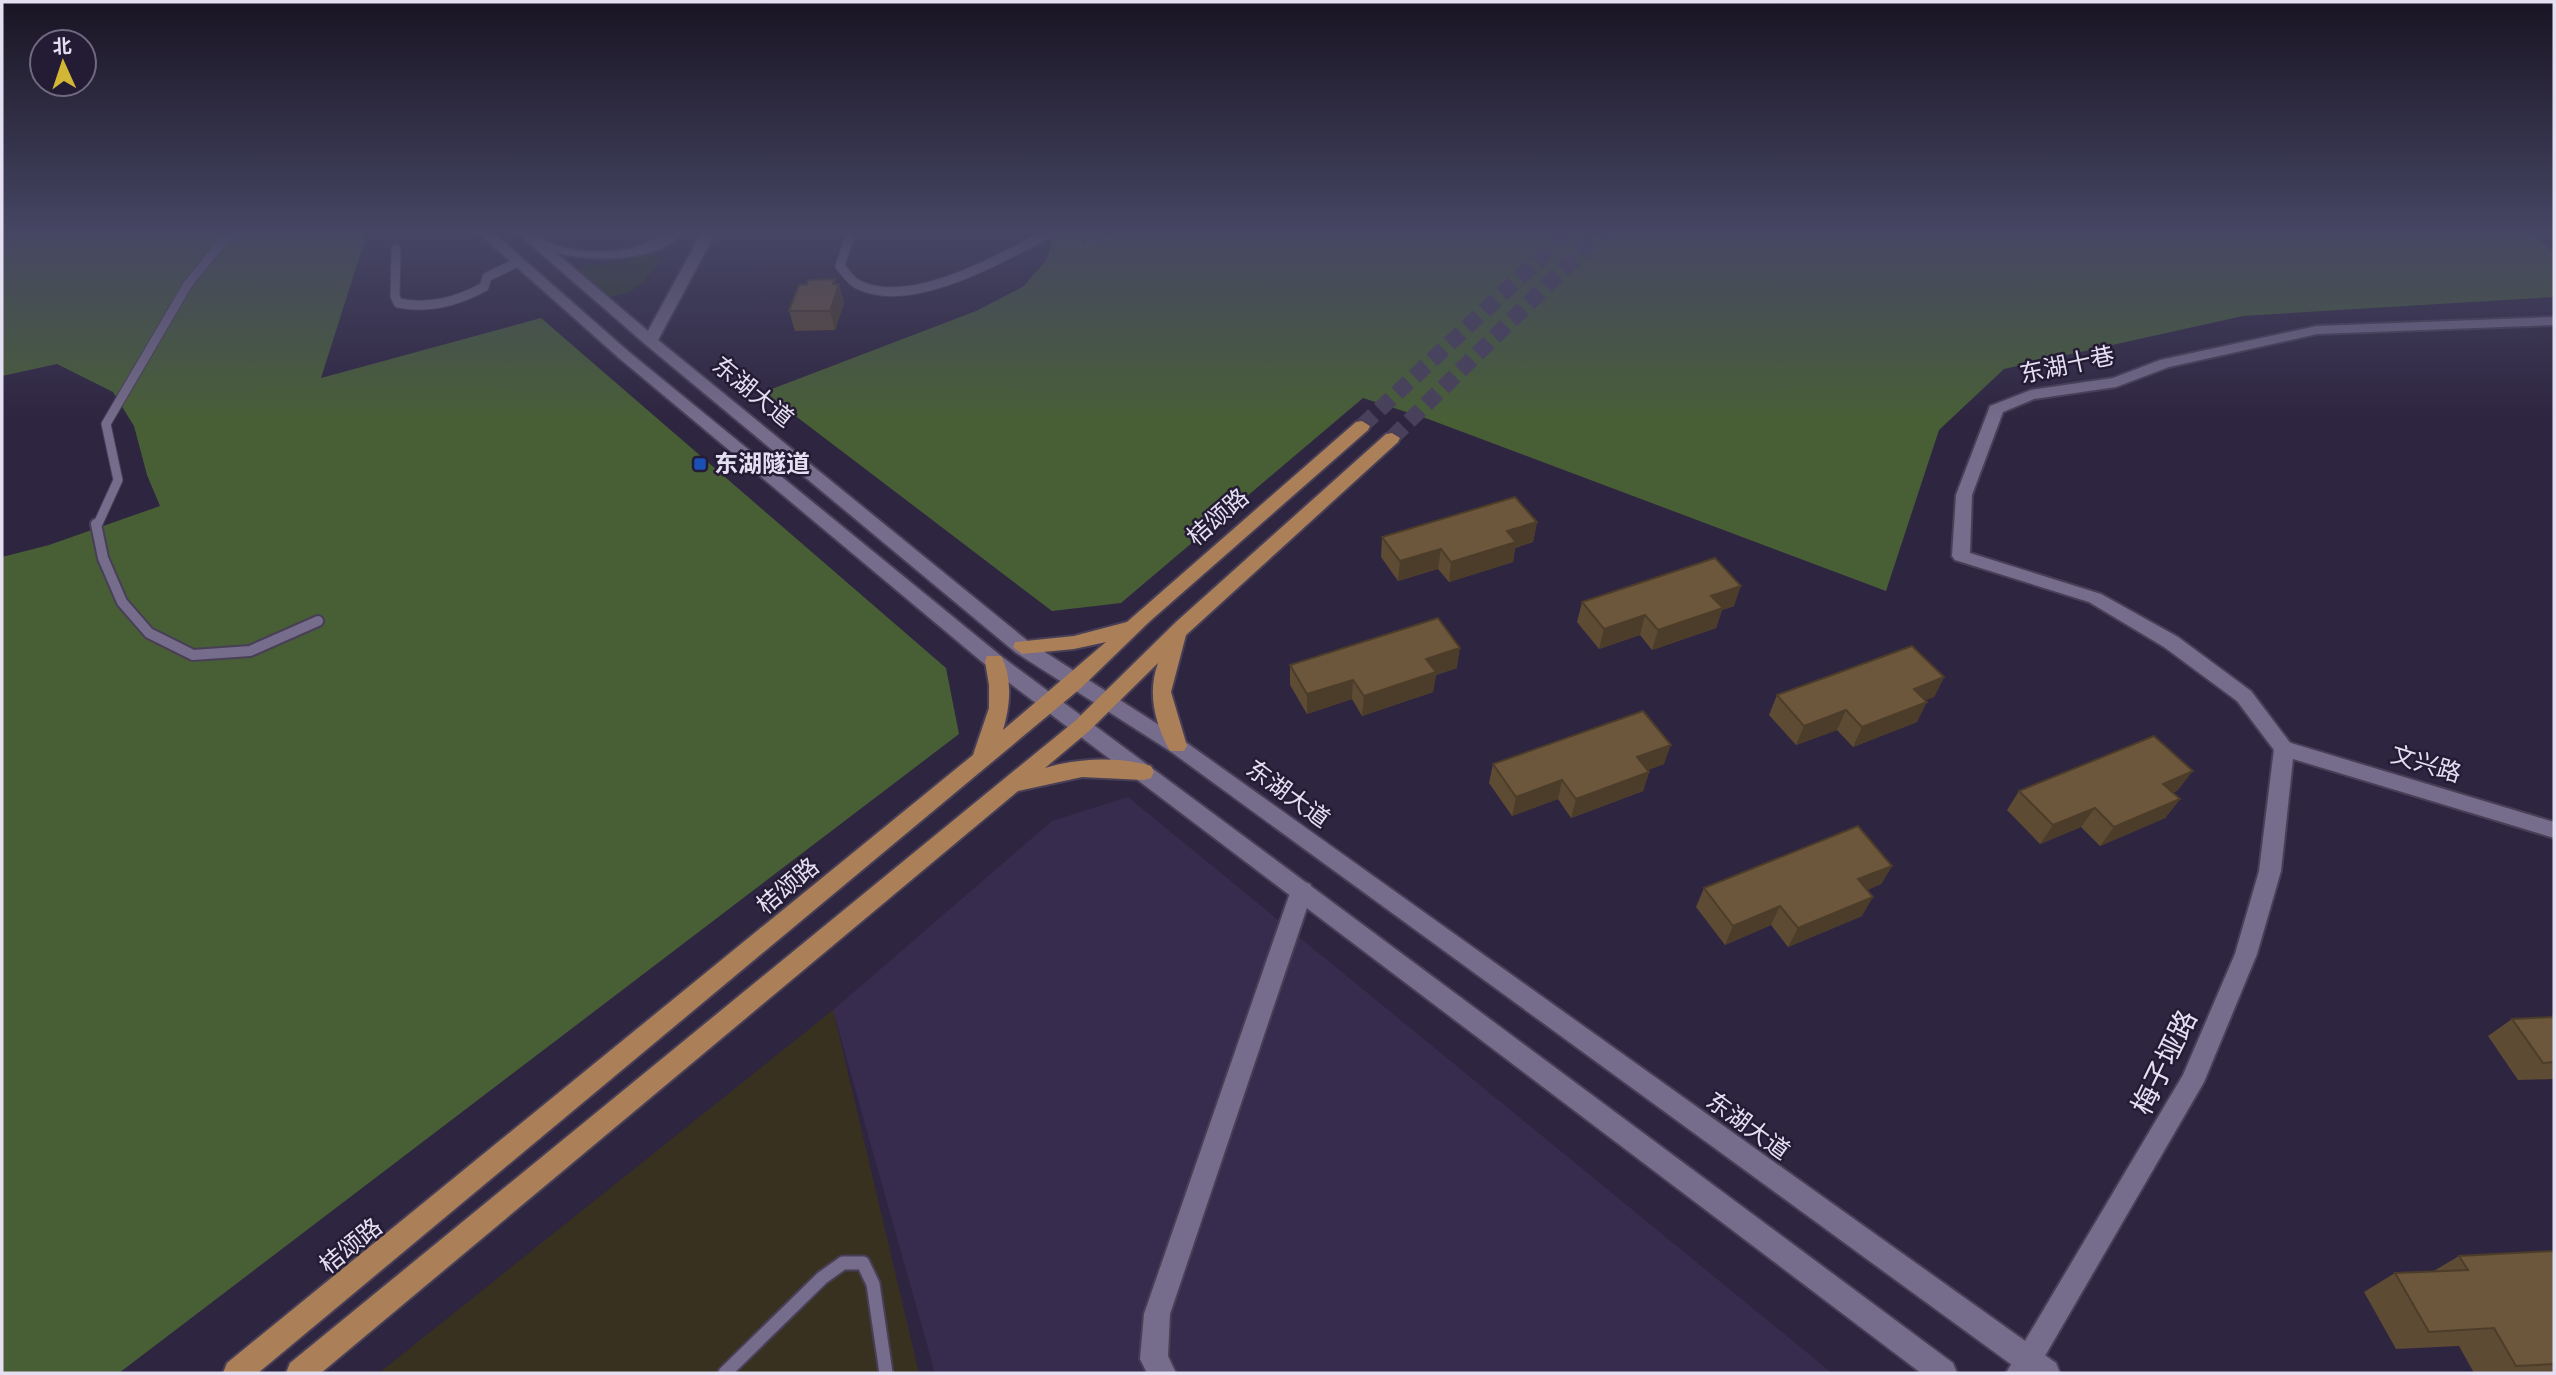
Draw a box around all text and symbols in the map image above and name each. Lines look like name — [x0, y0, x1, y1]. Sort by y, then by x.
north arrow — [28, 28, 98, 98]
text: 北 — [52, 35, 72, 59]
street label: 东湖十巷 — [2017, 341, 2117, 389]
street label: 东湖大道 — [707, 351, 799, 433]
place label: 东湖隧道 — [714, 450, 810, 478]
marker: 东湖隧道 — [692, 456, 708, 472]
street label: 桔颂路 — [1182, 483, 1254, 551]
street label: 文兴路 — [2387, 740, 2465, 788]
street label: 东湖大道 — [1241, 754, 1335, 834]
street label: 桔颂路 — [751, 852, 825, 920]
street label: 梅子垭路 — [2125, 1005, 2204, 1120]
street label: 东湖大道 — [1701, 1086, 1795, 1166]
street label: 桔颂路 — [314, 1212, 388, 1280]

